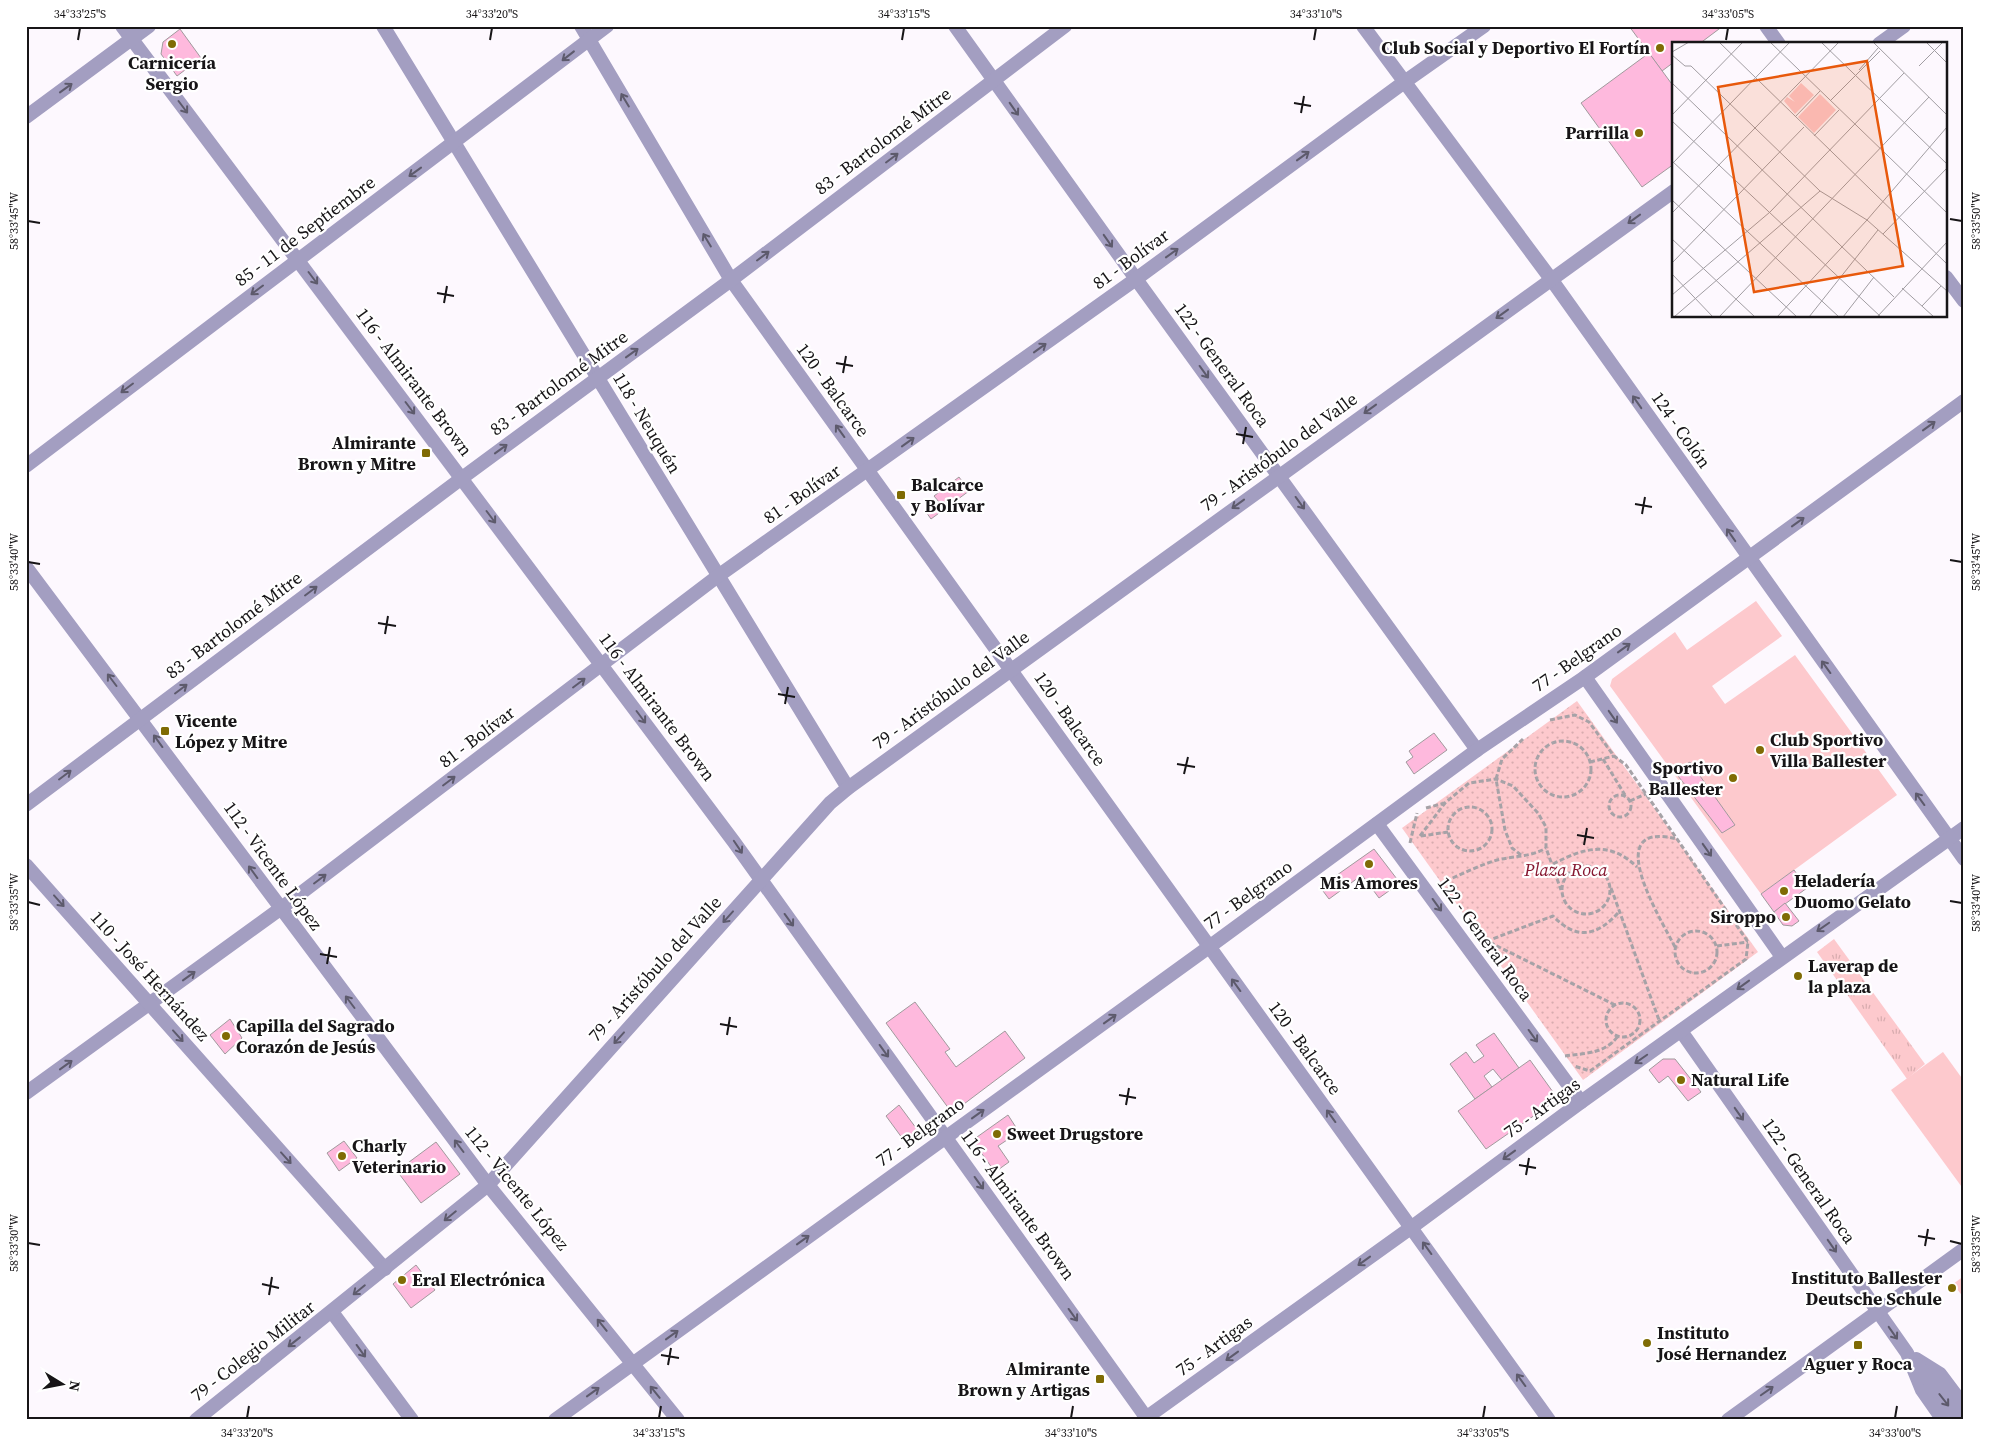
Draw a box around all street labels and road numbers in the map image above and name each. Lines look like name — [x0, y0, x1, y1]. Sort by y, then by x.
street label: 83 - Bartolomé Mitre — [809, 81, 956, 200]
street label: 85 - 11 de Septiembre — [229, 169, 380, 292]
street label: 81 - Bolívar — [1087, 222, 1174, 295]
street label: 122 - General Roca — [1169, 297, 1277, 433]
street label: 116 - Almirante Brown — [350, 302, 479, 461]
street label: 83 - Bartolomé Mitre — [485, 324, 633, 441]
street label: 120 - Balcarce — [791, 338, 876, 442]
street label: 118 - Neuquén — [607, 367, 688, 478]
street label: 79 - Aristóbulo del Valle — [1195, 386, 1362, 517]
street label: 124 - Colón — [1646, 386, 1717, 473]
street label: 81 - Bolívar — [758, 458, 846, 529]
street label: 83 - Bartolomé Mitre — [160, 565, 307, 684]
street label: 77 - Belgrano — [1527, 617, 1627, 698]
street label: 79 - Aristóbulo del Valle — [867, 624, 1034, 755]
street label: 116 - Almirante Brown — [593, 627, 722, 786]
street label: 120 - Balcarce — [1029, 666, 1112, 771]
street label: 81 - Bolívar — [434, 700, 520, 773]
street label: 112 - Vicente López — [218, 796, 329, 935]
street label: 77 - Belgrano — [1198, 854, 1297, 935]
street label: 122 - General Roca — [1432, 871, 1540, 1007]
street label: 79 - Aristóbulo del Valle — [582, 890, 727, 1047]
street label: 110 - José Hernández — [85, 905, 216, 1046]
street label: 120 - Balcarce — [1263, 996, 1348, 1100]
street label: 75 - Artigas — [1498, 1071, 1585, 1144]
street label: 77 - Belgrano — [870, 1091, 969, 1172]
street label: 122 - General Roca — [1757, 1113, 1863, 1249]
street label: 112 - Vicente López — [459, 1120, 575, 1255]
street label: 116 - Almirante Brown — [955, 1125, 1081, 1285]
street label: 79 - Colegio Militar — [185, 1294, 320, 1407]
street label: 75 - Artigas — [1170, 1309, 1257, 1382]

